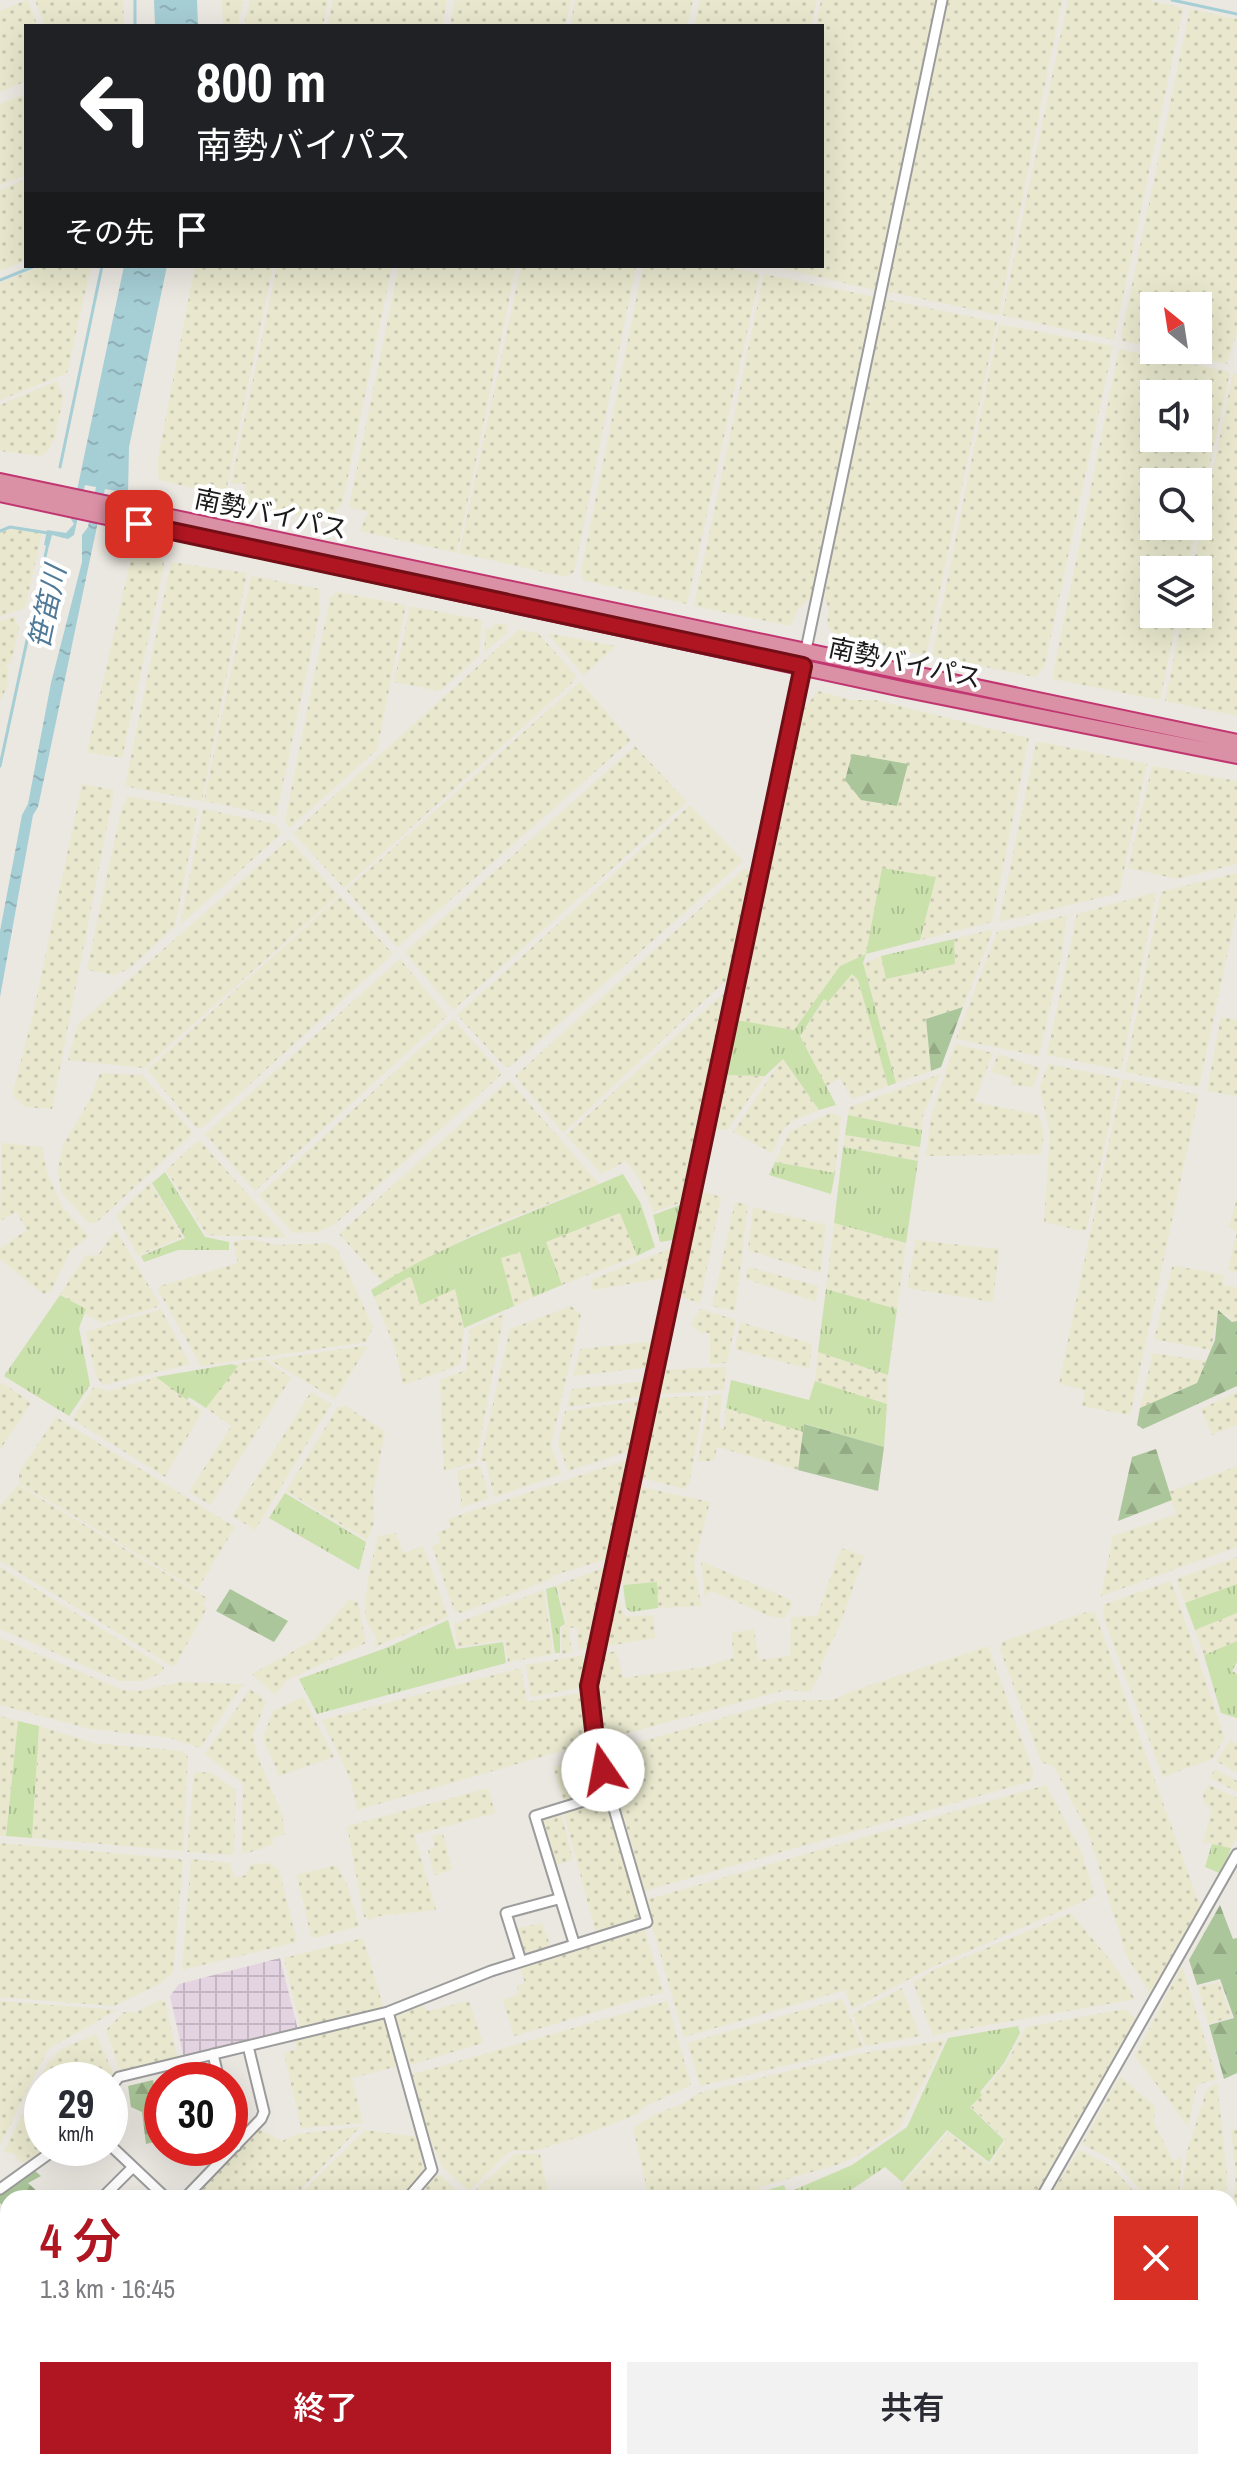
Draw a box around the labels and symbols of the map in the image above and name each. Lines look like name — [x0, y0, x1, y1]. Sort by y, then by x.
north arrow — [1140, 292, 1212, 364]
street label: 南勢バイパス — [191, 480, 351, 547]
pin — [105, 490, 173, 558]
water label: 笹笛川 — [20, 559, 75, 652]
street label: 南勢バイパス — [825, 629, 985, 696]
position arrow — [561, 1728, 645, 1812]
speed limit sign: 30 — [144, 2062, 248, 2166]

